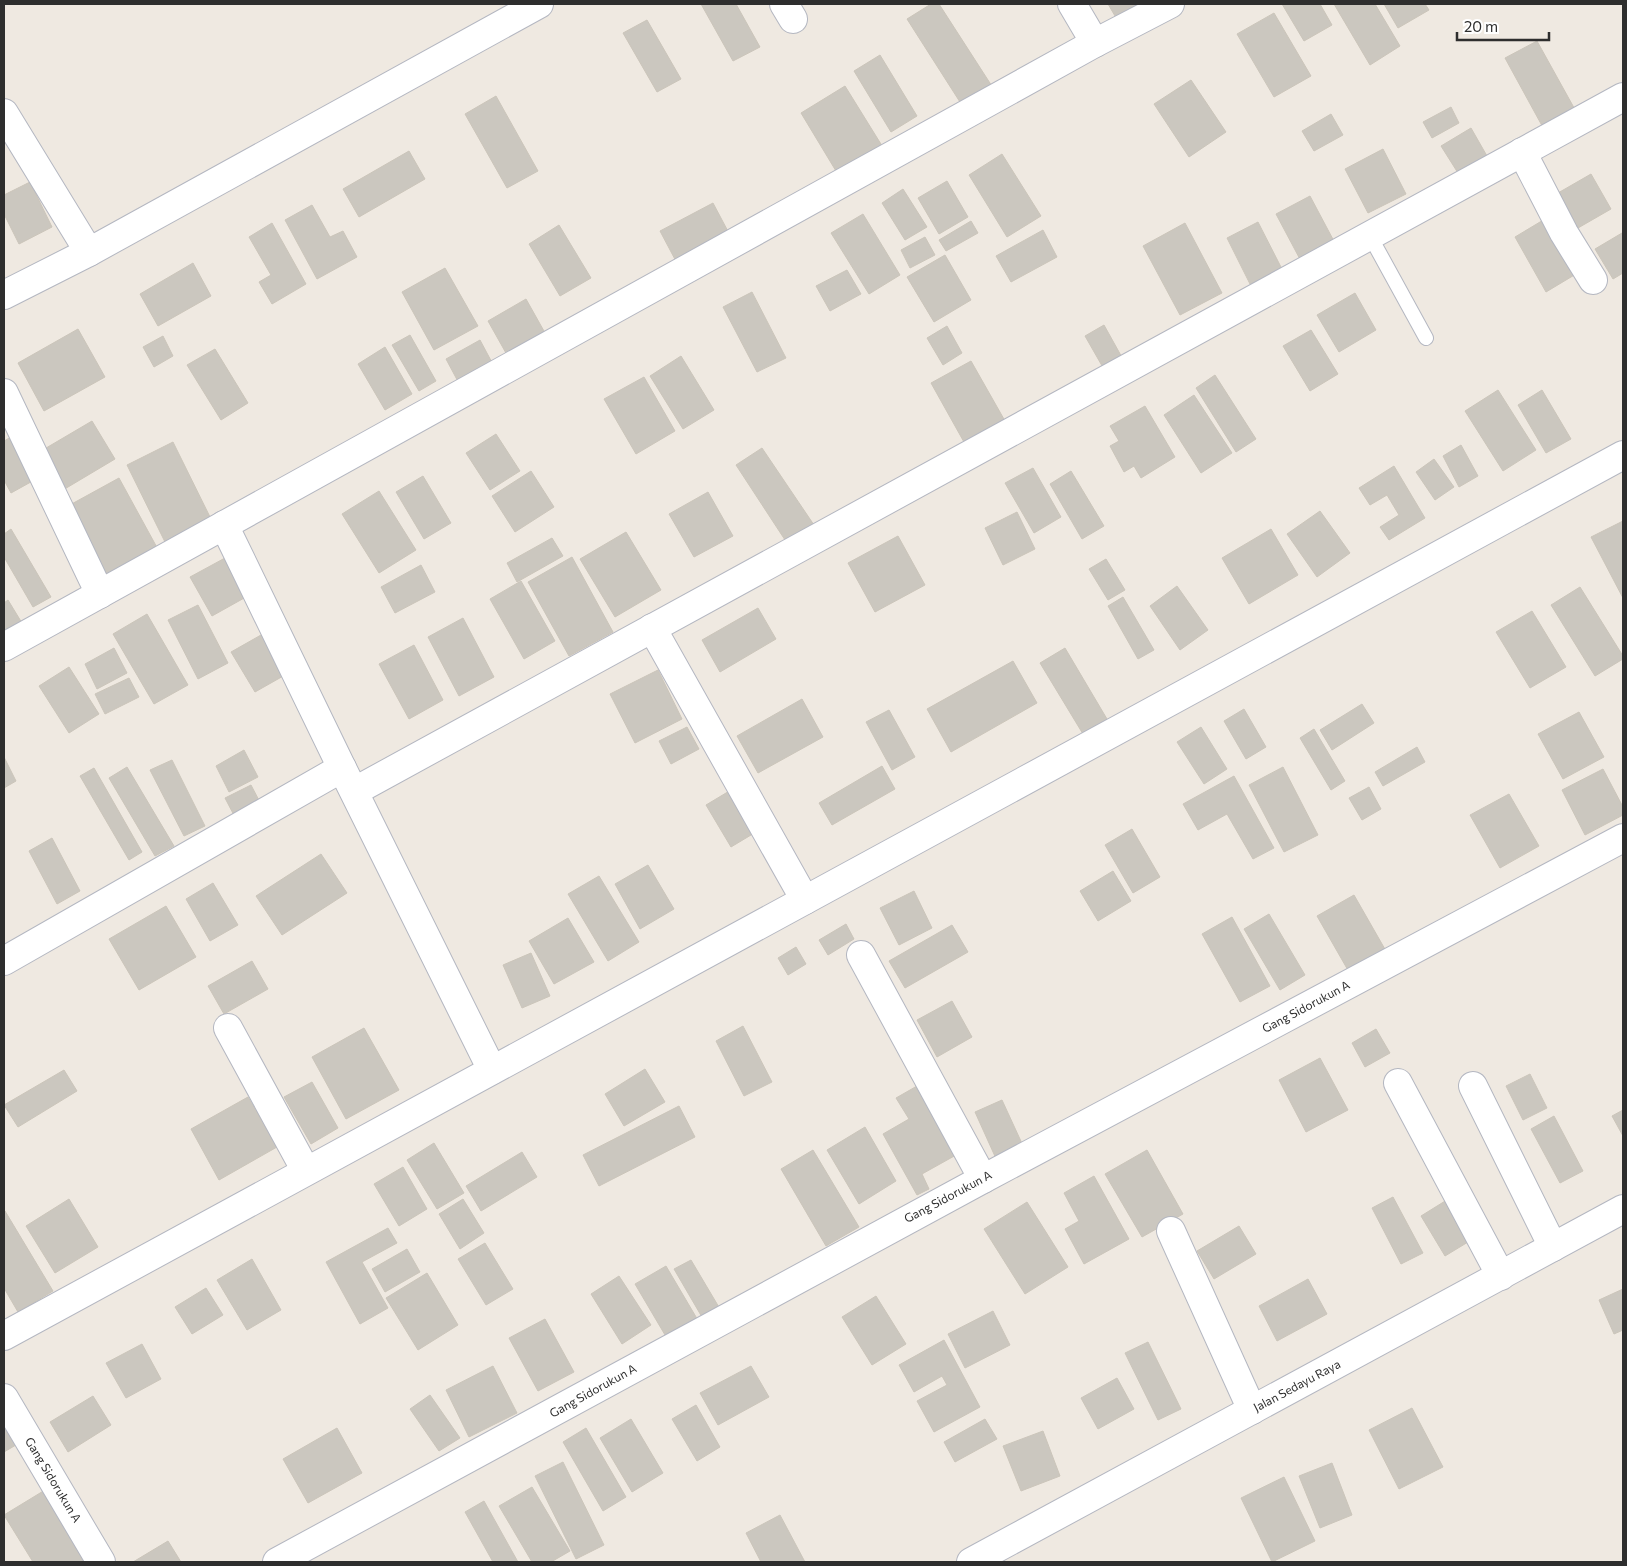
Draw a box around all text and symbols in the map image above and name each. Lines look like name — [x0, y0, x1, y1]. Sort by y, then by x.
scale bar — [1457, 10, 1550, 42]
text: 20 m — [1464, 17, 1498, 35]
street label: Gang Sidorukun A — [1259, 977, 1352, 1035]
street label: Gang Sidorukun A — [901, 1167, 994, 1225]
street label: Jalan Sedayu Raya — [1251, 1356, 1343, 1415]
street label: Gang Sidorukun A — [547, 1360, 638, 1420]
street label: Gang Sidorukun A — [23, 1434, 85, 1525]

